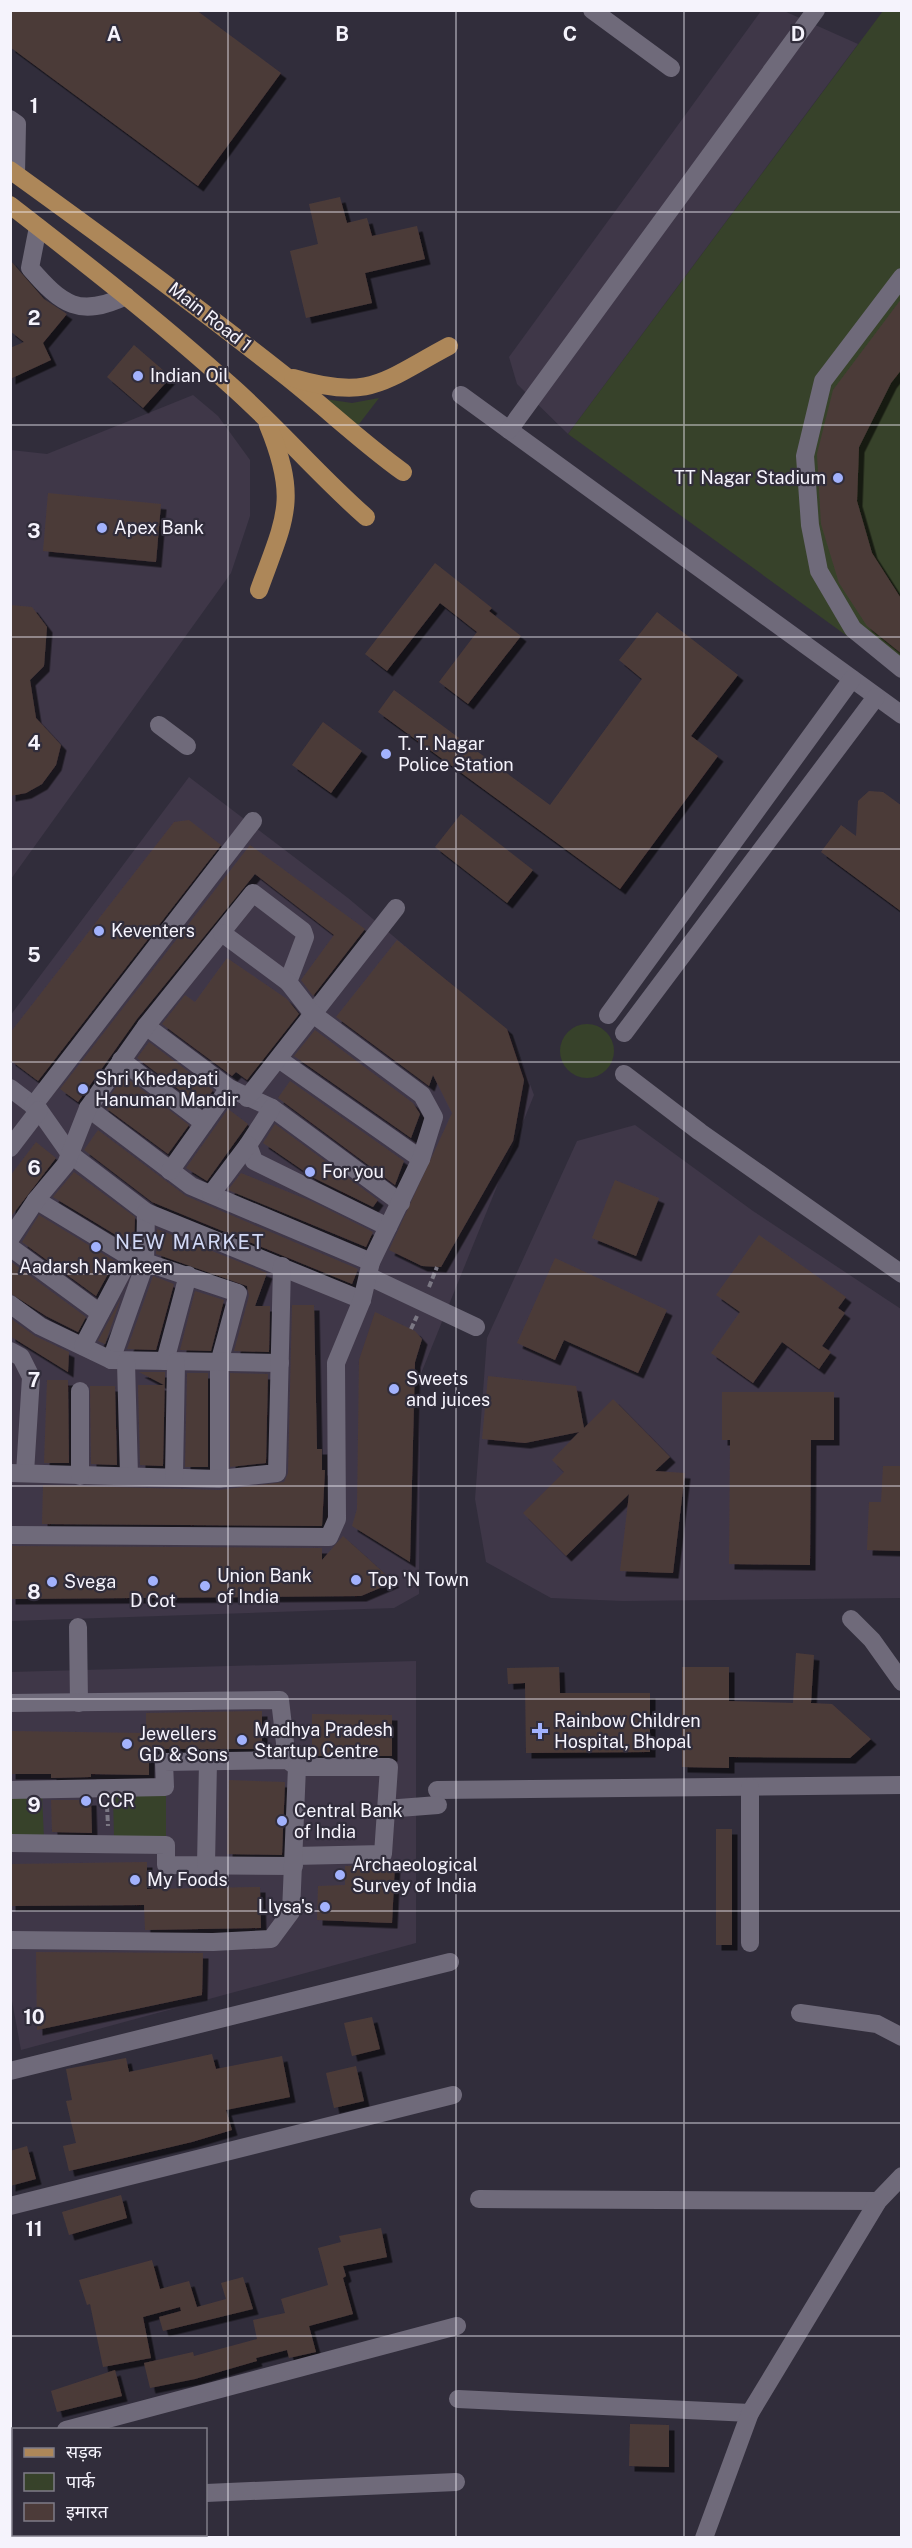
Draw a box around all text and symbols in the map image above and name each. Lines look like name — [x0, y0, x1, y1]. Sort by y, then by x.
text: A — [107, 22, 121, 46]
text: B — [335, 22, 349, 46]
text: C — [563, 22, 577, 46]
text: D — [791, 22, 805, 46]
text: 1 — [30, 94, 38, 118]
street label: Main Road 1 — [165, 278, 256, 356]
text: 2 — [28, 306, 40, 330]
place label: Indian Oil — [150, 365, 229, 386]
marker: Indian Oil — [131, 369, 145, 383]
place label: TT Nagar Stadium — [674, 467, 826, 488]
marker: TT Nagar Stadium — [831, 471, 845, 485]
place label: Apex Bank — [114, 517, 204, 538]
text: 3 — [27, 519, 41, 543]
marker: Apex Bank — [95, 521, 109, 535]
text: 4 — [27, 731, 41, 755]
place label: T. T. Nagar Police Station — [398, 733, 514, 775]
marker: T. T. Nagar Police Station — [379, 747, 393, 761]
place label: Keventers — [111, 920, 195, 941]
marker: Keventers — [92, 924, 106, 938]
text: 5 — [27, 943, 41, 967]
place label: Shri Khedapati Hanuman Mandir — [95, 1068, 239, 1110]
marker: Shri Khedapati Hanuman Mandir — [76, 1082, 90, 1096]
text: 6 — [27, 1156, 41, 1180]
place label: For you — [322, 1161, 384, 1182]
marker: For you — [303, 1165, 317, 1179]
district label: NEW MARKET — [115, 1230, 265, 1254]
marker: Aadarsh Namkeen — [89, 1240, 103, 1254]
place label: Aadarsh Namkeen — [19, 1256, 173, 1277]
text: 7 — [28, 1368, 40, 1392]
place label: Sweets and juices — [406, 1368, 490, 1410]
marker: Sweets and juices — [387, 1382, 401, 1396]
place label: Union Bank of India — [217, 1565, 312, 1607]
place label: Top 'N Town — [368, 1569, 469, 1590]
place label: Svega — [64, 1571, 116, 1592]
marker: Top 'N Town — [349, 1573, 363, 1587]
marker: D Cot — [146, 1574, 160, 1588]
marker: Svega — [45, 1575, 59, 1589]
marker: Union Bank of India — [198, 1579, 212, 1593]
text: 8 — [27, 1580, 41, 1604]
place label: D Cot — [130, 1590, 176, 1611]
place label: Rainbow Children Hospital, Bhopal — [554, 1710, 701, 1752]
place label: Madhya Pradesh Startup Centre — [254, 1719, 393, 1761]
marker: Rainbow Children Hospital, Bhopal — [531, 1722, 549, 1740]
place label: Jewellers GD & Sons — [139, 1723, 228, 1765]
marker: Madhya Pradesh Startup Centre — [235, 1733, 249, 1747]
marker: Jewellers GD & Sons — [120, 1737, 134, 1751]
place label: CCR — [98, 1790, 135, 1811]
text: 9 — [27, 1793, 41, 1817]
marker: CCR — [79, 1794, 93, 1808]
place label: Central Bank of India — [294, 1800, 403, 1842]
marker: Central Bank of India — [275, 1814, 289, 1828]
place label: Archaeological Survey of India — [352, 1854, 478, 1896]
marker: Archaeological Survey of India — [333, 1868, 347, 1882]
place label: My Foods — [147, 1869, 228, 1890]
marker: My Foods — [128, 1873, 142, 1887]
place label: Llysa's — [258, 1896, 313, 1917]
marker: Llysa's — [318, 1900, 332, 1914]
text: 10 — [23, 2005, 45, 2029]
text: 11 — [25, 2217, 43, 2241]
legend — [12, 2428, 207, 2536]
text: सड़क — [66, 2441, 103, 2462]
text: पार्क — [66, 2471, 96, 2492]
text: इमारत — [66, 2501, 109, 2522]

